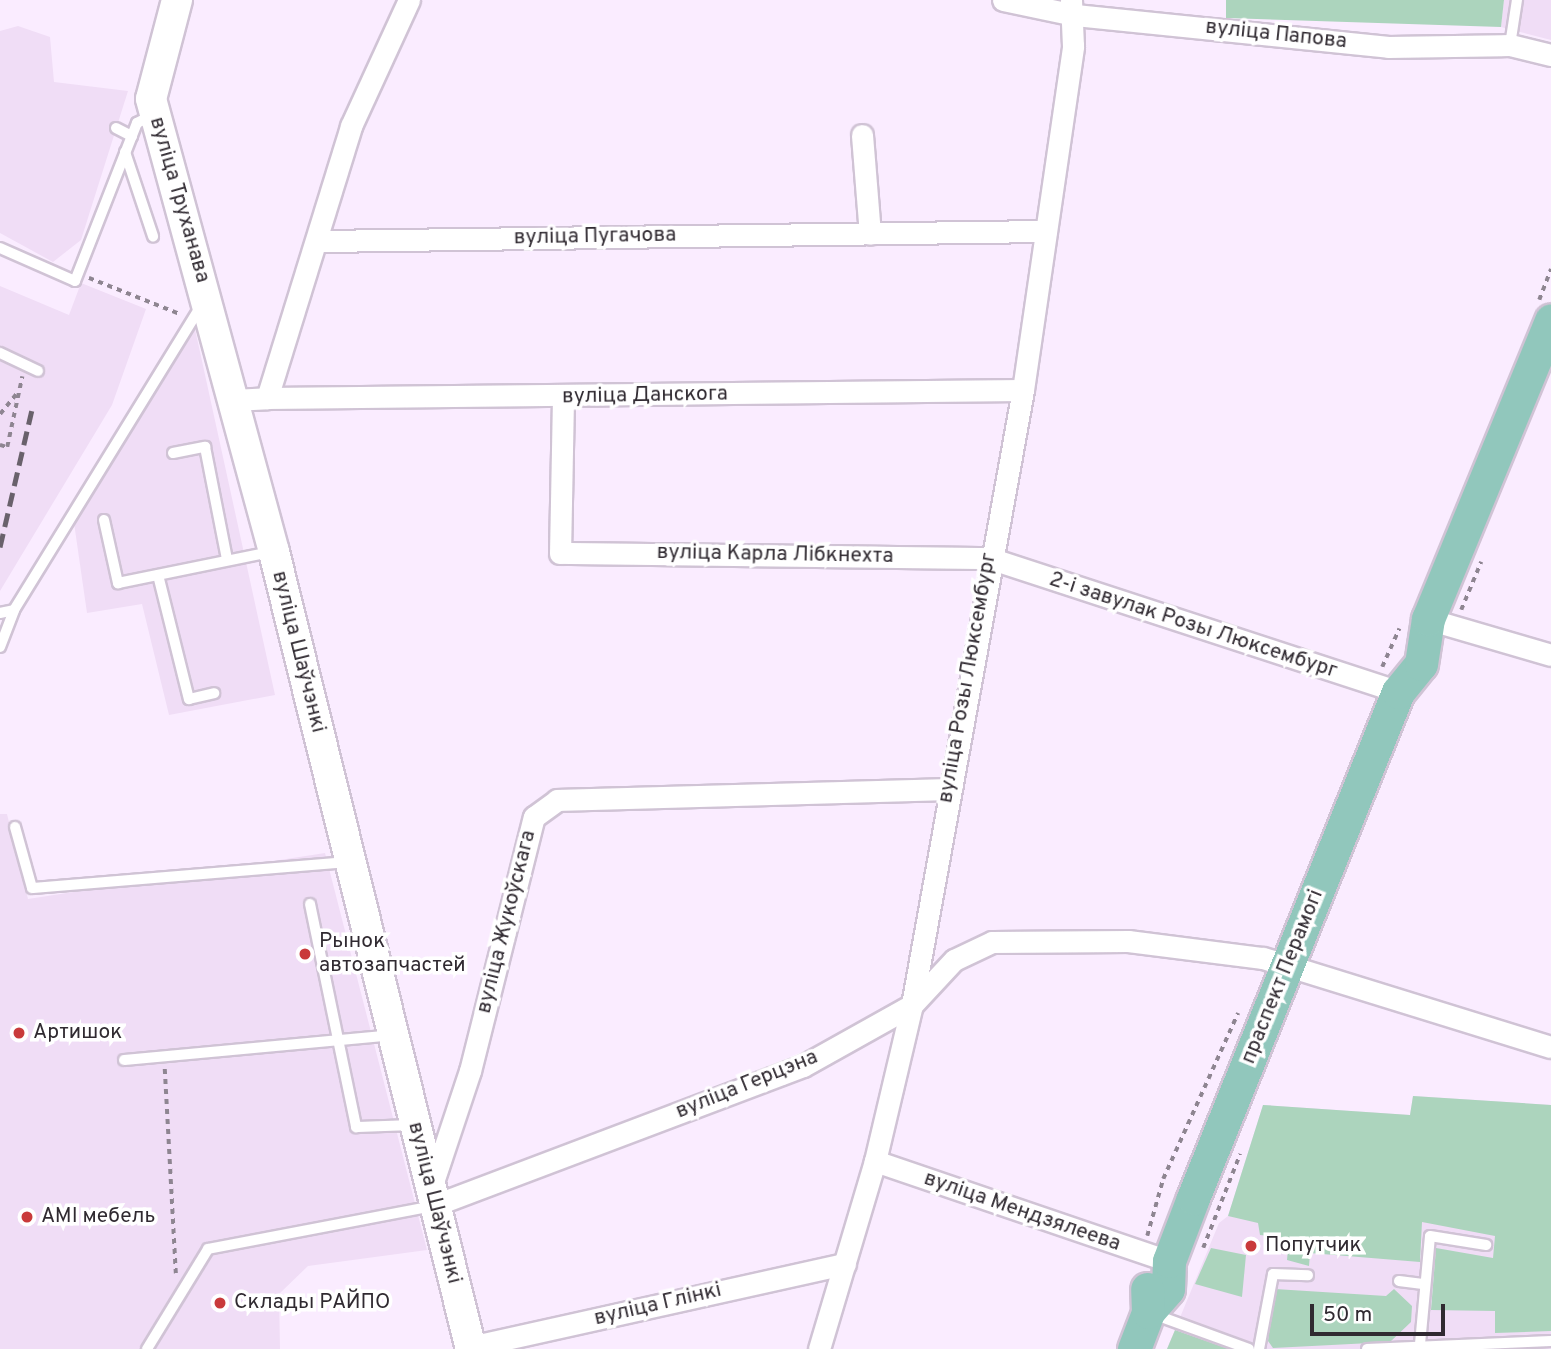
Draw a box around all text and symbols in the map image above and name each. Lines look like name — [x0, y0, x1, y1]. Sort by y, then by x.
street label: вуліца Папова — [1204, 15, 1348, 55]
street label: вуліца Труханава — [143, 114, 215, 286]
street label: вуліца Пугачова — [514, 223, 676, 251]
street label: вуліца Данскога — [562, 382, 728, 410]
street label: вуліца Карла Лібкнехта — [656, 540, 894, 570]
street label: вуліца Розы Люксембург — [934, 551, 1002, 805]
street label: 2-і завулак Розы Люксембург — [1046, 567, 1340, 685]
street label: вуліца Шаўчэнкі — [266, 569, 330, 735]
street label: вуліца Жукоўскага — [472, 828, 542, 1016]
street label: праспект Перамогі — [1237, 886, 1329, 1068]
place label: Рынок автозапчастей — [319, 929, 466, 979]
marker: Рынок автозапчастей — [297, 946, 313, 962]
place label: Артишок — [33, 1020, 122, 1046]
marker: Артишок — [11, 1025, 27, 1041]
street label: вуліца Герцэна — [672, 1045, 822, 1125]
street label: вуліца Шаўчэнкі — [402, 1120, 466, 1286]
street label: вуліца Мендзялеева — [920, 1166, 1124, 1258]
place label: AMI мебель — [41, 1204, 155, 1230]
marker: AMI мебель — [19, 1209, 35, 1225]
place label: Попутчик — [1265, 1233, 1362, 1259]
marker: Попутчик — [1243, 1238, 1259, 1254]
street label: вуліца Глінкі — [592, 1278, 724, 1332]
place label: Склады РАЙПО — [234, 1290, 390, 1316]
scale bar — [1313, 1290, 1448, 1334]
marker: Склады РАЙПО — [212, 1295, 228, 1311]
text: 50 m — [1323, 1302, 1372, 1329]

